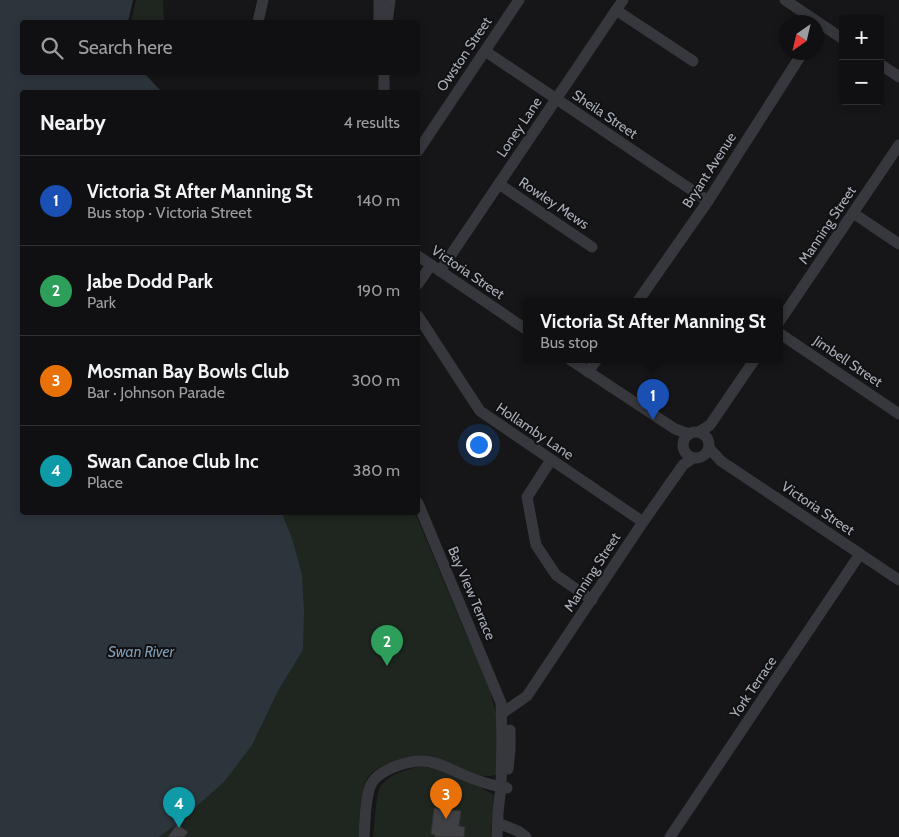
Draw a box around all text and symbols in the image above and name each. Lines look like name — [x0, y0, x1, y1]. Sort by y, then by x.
street label: Owston Street — [432, 13, 496, 95]
north arrow — [779, 15, 824, 60]
map controls — [839, 15, 884, 105]
button: + — [839, 15, 884, 60]
search box — [20, 20, 420, 75]
icon: search — [38, 34, 66, 62]
text: Search here — [78, 36, 172, 59]
button: − — [839, 60, 884, 105]
street label: Sheila Street — [569, 86, 641, 143]
street label: Loney Lane — [492, 94, 546, 160]
text: Nearby — [40, 110, 106, 135]
text: 4 results — [343, 113, 400, 132]
street label: Bryant Avenue — [678, 129, 740, 211]
street label: Rowley Mews — [515, 173, 593, 233]
text: Victoria St After Manning St — [87, 180, 313, 203]
street label: Manning Street — [794, 182, 860, 268]
text: 1 — [53, 191, 59, 210]
text: 140 m — [357, 191, 400, 210]
text: Bus stop · Victoria Street — [87, 203, 252, 222]
street label: Victoria Street — [428, 241, 508, 303]
text: Jabe Dodd Park — [87, 270, 213, 293]
text: 2 — [52, 281, 60, 300]
text: 190 m — [357, 281, 400, 300]
text: Park — [87, 293, 116, 312]
popup — [523, 298, 783, 363]
text: Victoria St After Manning St — [540, 310, 766, 333]
street label: Jimbell Street — [809, 331, 886, 391]
text: Bus stop — [540, 333, 598, 352]
text: Mosman Bay Bowls Club — [87, 360, 289, 383]
text: 3 — [52, 371, 60, 390]
text: 300 m — [351, 371, 400, 390]
pin: 1 — [637, 379, 669, 420]
text: Bar · Johnson Parade — [87, 383, 225, 402]
street label: Hollamby Lane — [493, 398, 577, 464]
your location — [466, 432, 492, 458]
text: Swan Canoe Club Inc — [87, 450, 259, 473]
text: 4 — [51, 461, 61, 480]
text: 380 m — [353, 461, 400, 480]
text: Place — [87, 473, 123, 492]
street label: Victoria Street — [778, 477, 858, 539]
street label: Manning Street — [560, 529, 624, 615]
street label: Bay View Terrace — [444, 543, 500, 643]
pin: 2 — [371, 625, 403, 666]
water label: Swan River — [108, 643, 175, 661]
street label: York Terrace — [725, 653, 780, 722]
pin: 3 — [430, 778, 462, 819]
pin: 4 — [163, 787, 195, 828]

